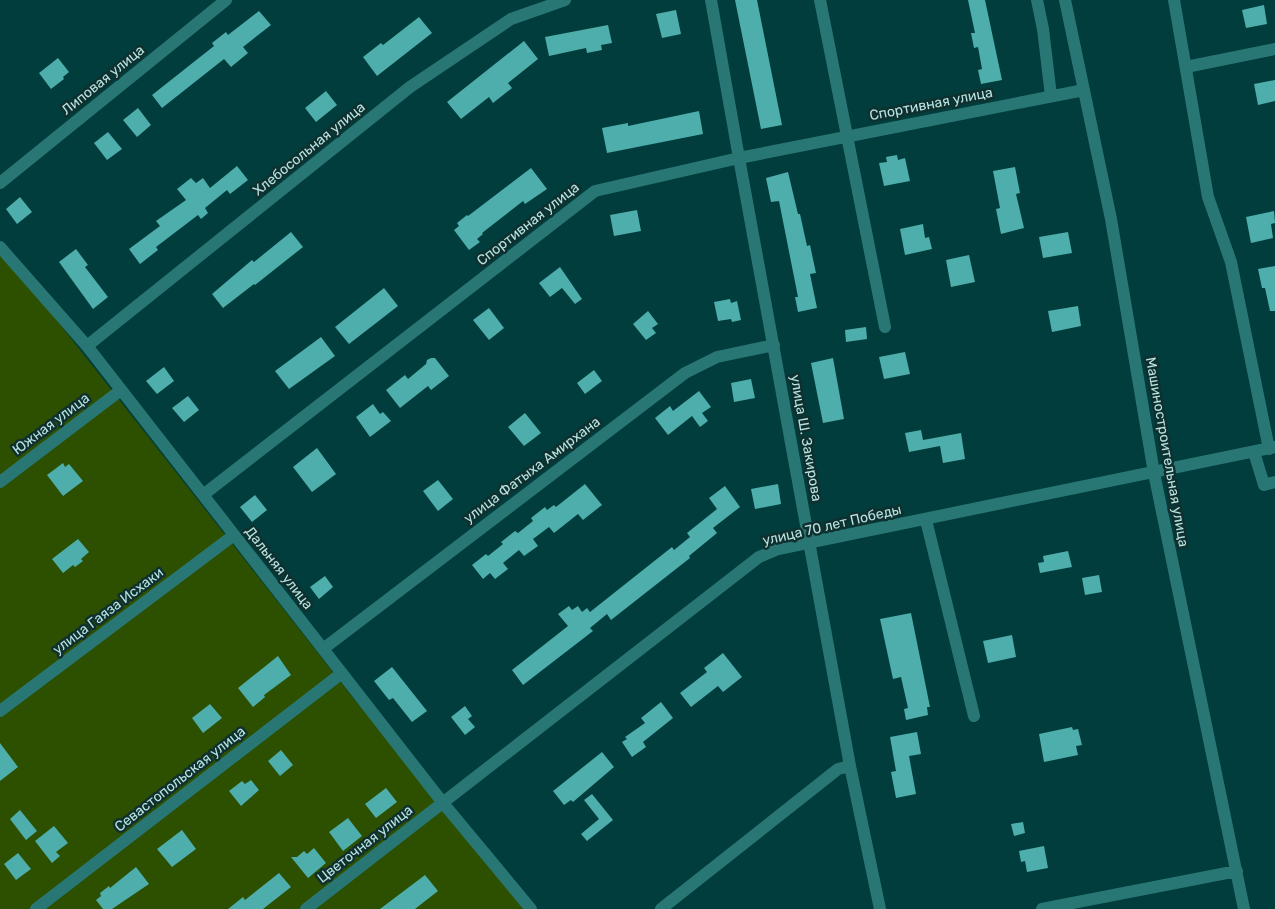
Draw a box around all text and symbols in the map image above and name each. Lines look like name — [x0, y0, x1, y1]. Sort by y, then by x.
street label: Липовая улица — [58, 41, 148, 119]
street label: Спортивная улица — [868, 84, 994, 124]
street label: Хлебосольная улица — [250, 99, 368, 199]
street label: Спортивная улица — [473, 179, 583, 269]
street label: Машиностроительная улица — [1142, 356, 1192, 548]
street label: улица Ш. Закирова — [786, 373, 826, 503]
street label: Южная улица — [9, 389, 93, 459]
street label: улица Фатыха Амирхана — [460, 413, 604, 527]
street label: улица 70 лет Победы — [761, 501, 903, 549]
street label: Дальняя улица — [241, 523, 317, 613]
street label: улица Гаяза Исхаки — [49, 564, 167, 658]
street label: Севастопольская улица — [111, 723, 249, 835]
street label: Цветочная улица — [314, 801, 416, 887]

